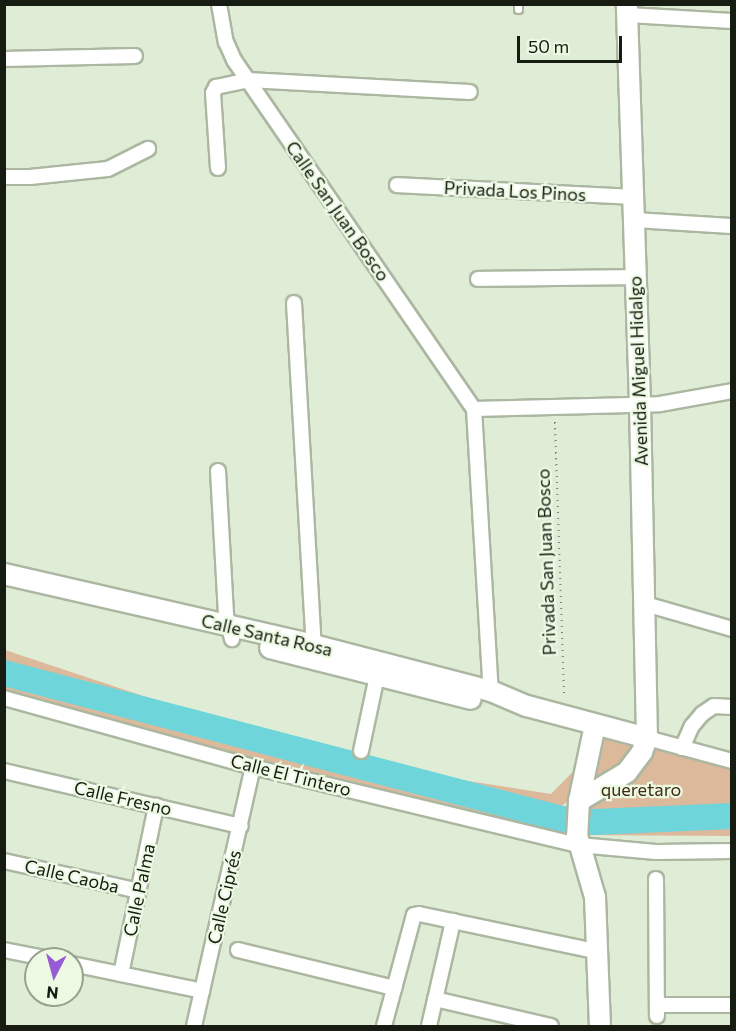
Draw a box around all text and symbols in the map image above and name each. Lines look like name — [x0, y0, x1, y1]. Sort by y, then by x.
scale bar — [520, 24, 625, 62]
text: 50 m — [528, 35, 569, 57]
street label: Calle San Juan Bosco — [282, 137, 394, 285]
street label: Privada Los Pinos — [443, 176, 587, 206]
street label: Avenida Miguel Hidalgo — [624, 276, 652, 466]
street label: Privada San Juan Bosco — [532, 468, 560, 656]
street label: Calle Santa Rosa — [199, 609, 335, 661]
street label: Calle El Tintero — [229, 750, 353, 800]
street label: Calle Fresno — [72, 776, 174, 820]
park label: queretaro — [601, 778, 681, 800]
street label: Calle Palma — [119, 842, 159, 938]
street label: Calle Ciprés — [203, 848, 245, 946]
street label: Calle Caoba — [23, 855, 121, 897]
north arrow — [24, 947, 84, 1007]
text: N — [45, 983, 59, 1003]

